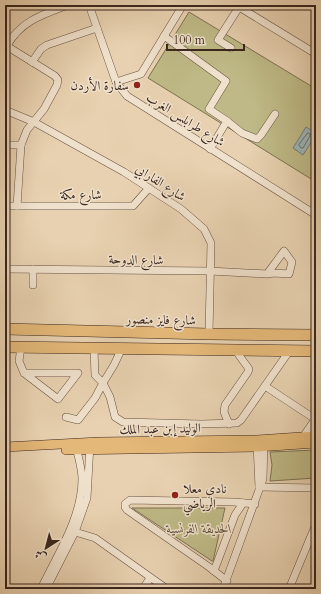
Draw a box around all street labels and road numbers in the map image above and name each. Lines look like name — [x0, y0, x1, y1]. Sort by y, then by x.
street label: شارع طرابلس الغرب — [142, 88, 228, 153]
street label: شارع الفارابي — [131, 160, 189, 207]
street label: شارع مكة — [59, 186, 102, 206]
street label: شارع الدوحة — [108, 251, 164, 271]
street label: شارع فايز منصور — [124, 310, 196, 332]
street label: الوليد إبن عبد الملك — [119, 419, 201, 439]

